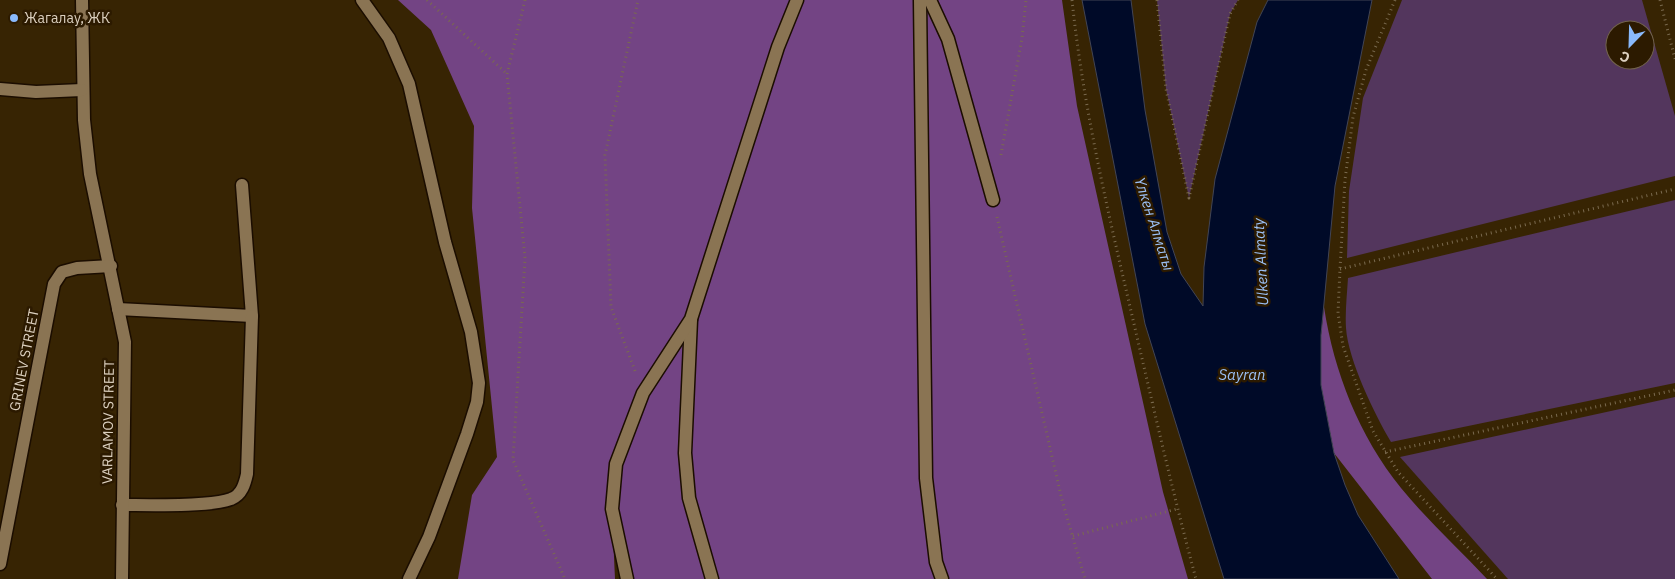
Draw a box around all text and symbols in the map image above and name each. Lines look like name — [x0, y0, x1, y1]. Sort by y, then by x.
place label: Жагалау, ЖК — [24, 9, 110, 27]
marker: Жагалау, ЖК — [8, 12, 20, 24]
north arrow — [1605, 20, 1655, 70]
text: С — [1617, 47, 1633, 67]
water label: Үлкен Алматы — [1130, 175, 1179, 273]
water label: Ulken Almaty — [1249, 217, 1272, 306]
street label: GRINEV STREET — [5, 308, 43, 412]
street label: VARLAMOV STREET — [98, 360, 118, 484]
water label: Sayran — [1218, 365, 1266, 384]

